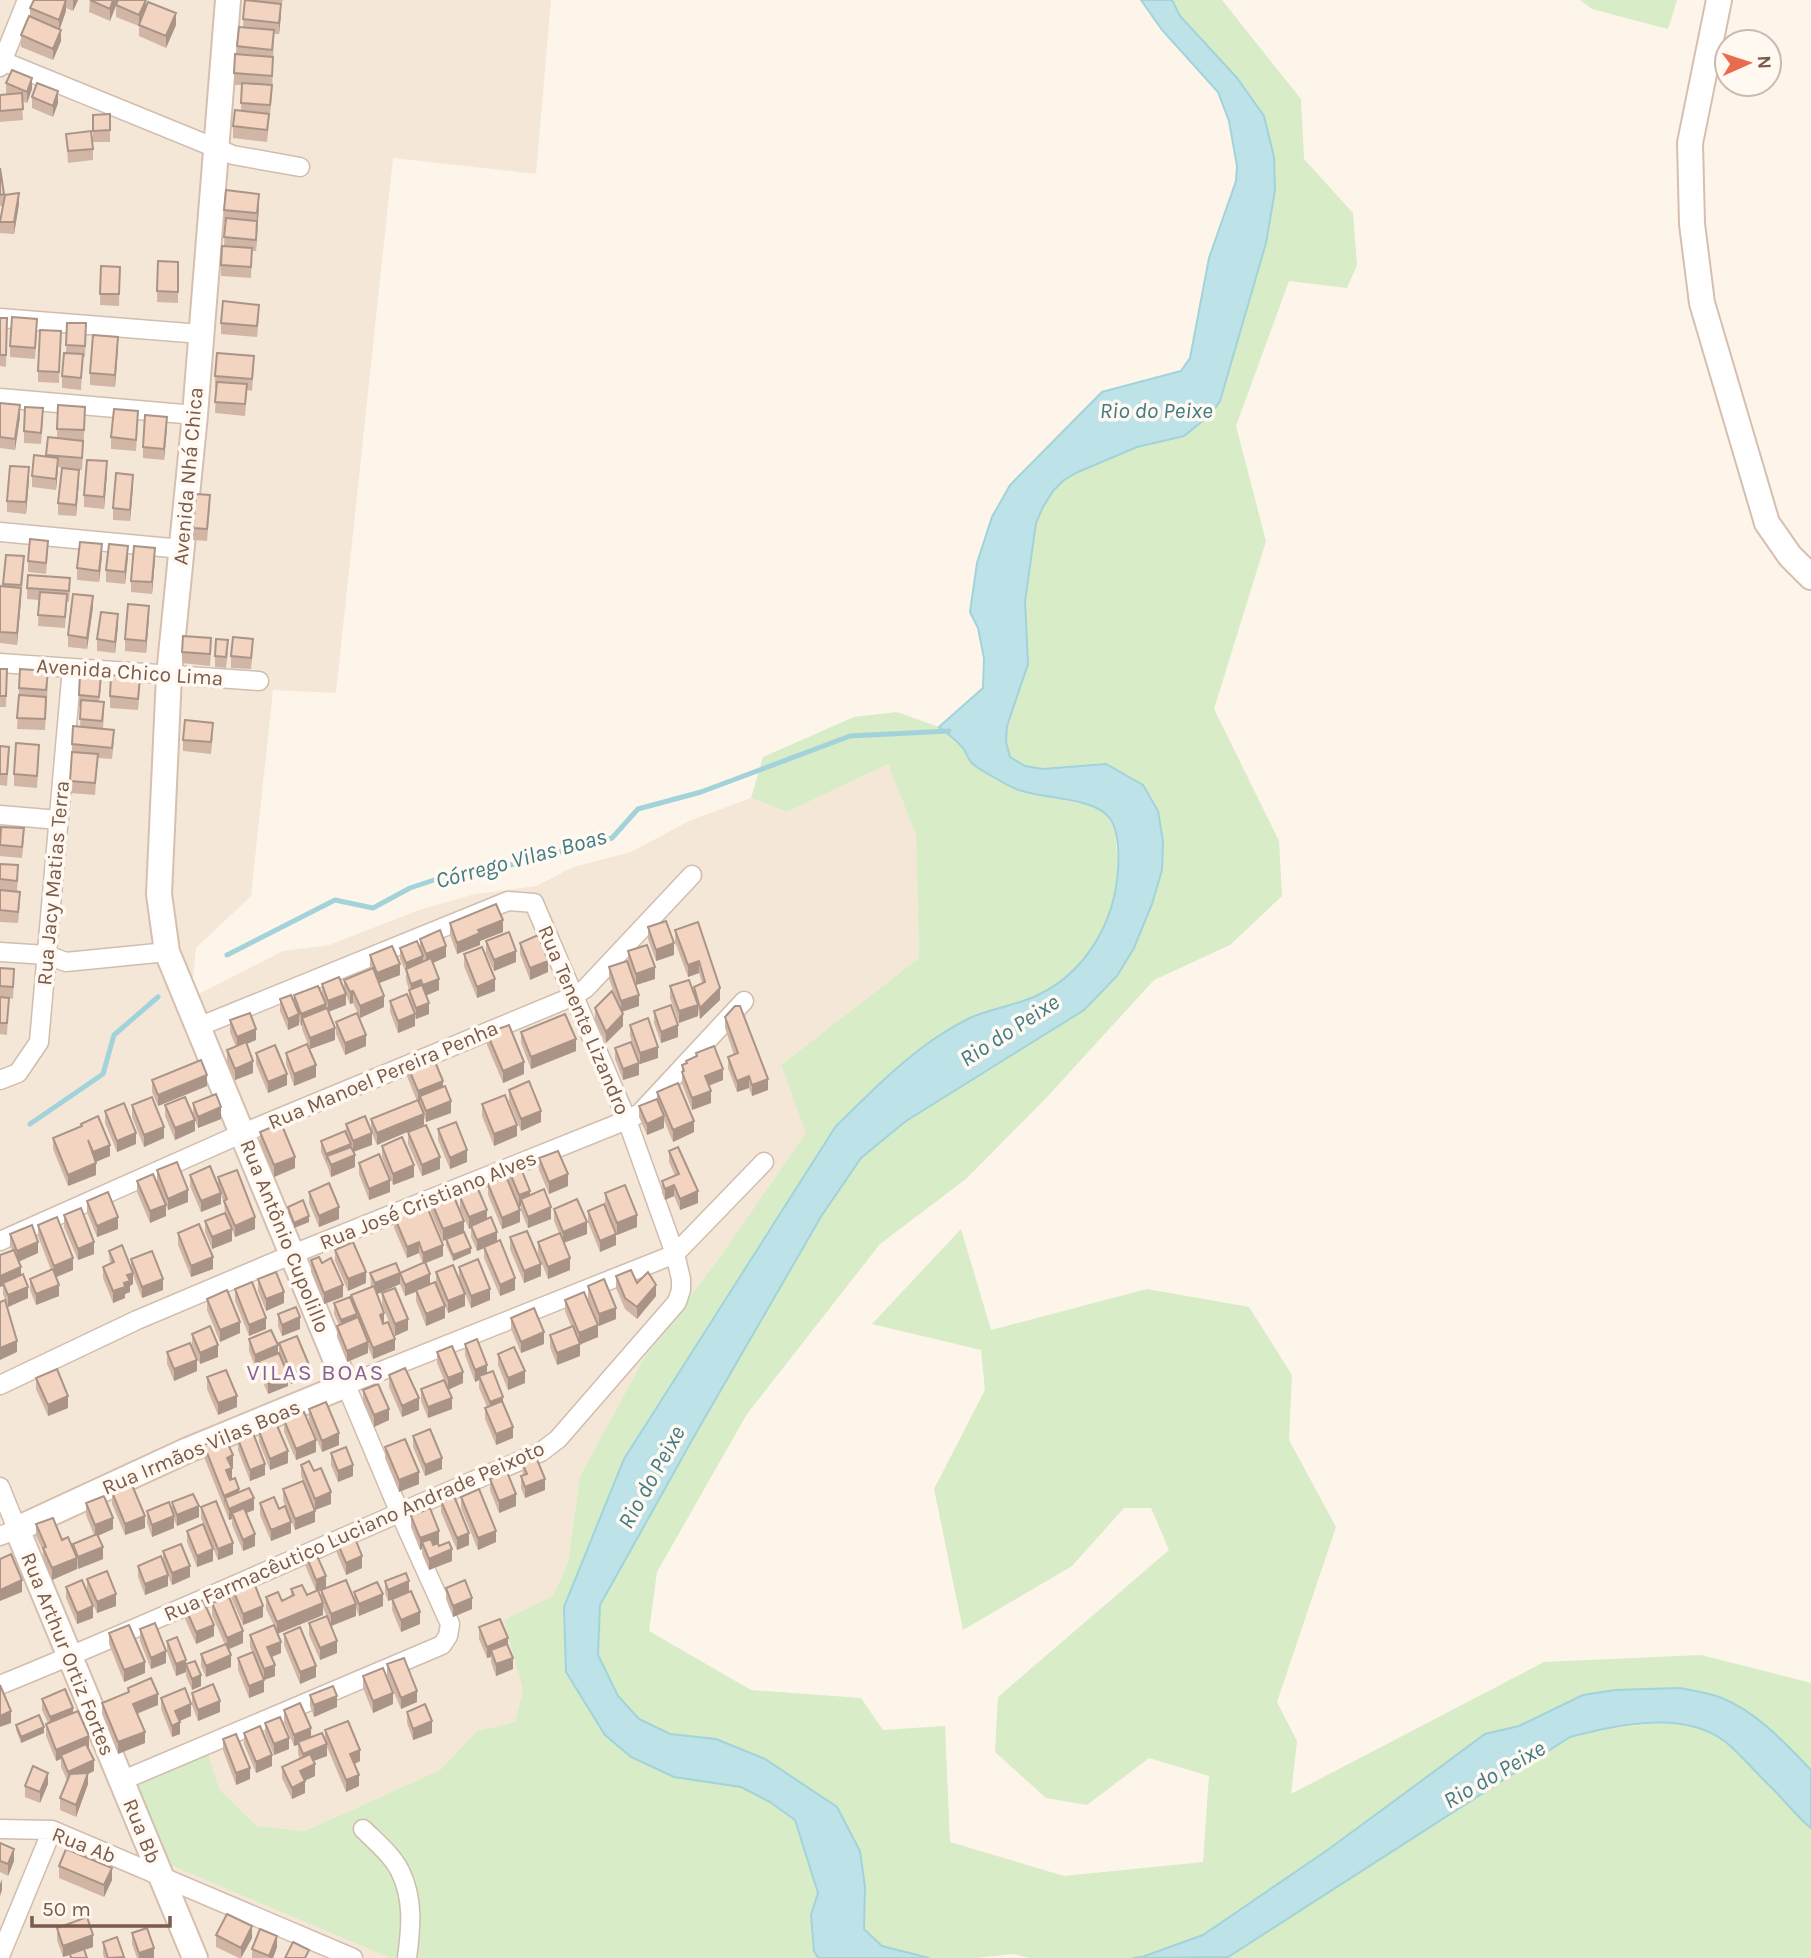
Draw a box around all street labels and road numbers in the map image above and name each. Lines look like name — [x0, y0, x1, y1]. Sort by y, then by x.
street label: Avenida Nhá Chica — [168, 386, 208, 566]
street label: Avenida Chico Lima — [36, 653, 224, 691]
street label: Rua Jacy Matias Terra — [32, 780, 74, 986]
street label: Rua Tenente Lizandro — [533, 922, 635, 1118]
street label: Rua Manoel Pereira Penha — [264, 1016, 502, 1134]
street label: Rua Antônio Cupolillo — [235, 1136, 335, 1336]
street label: Rua José Cristiano Alves — [316, 1145, 540, 1255]
street label: Rua Irmãos Vilas Boas — [98, 1394, 304, 1500]
street label: Rua Farmacêutico Luciano Andrade Peixoto — [160, 1436, 548, 1626]
street label: Rua Arthur Ortiz Fortes — [16, 1549, 120, 1759]
street label: Rua Bb — [118, 1795, 166, 1867]
street label: Rua Ab — [49, 1822, 119, 1868]

